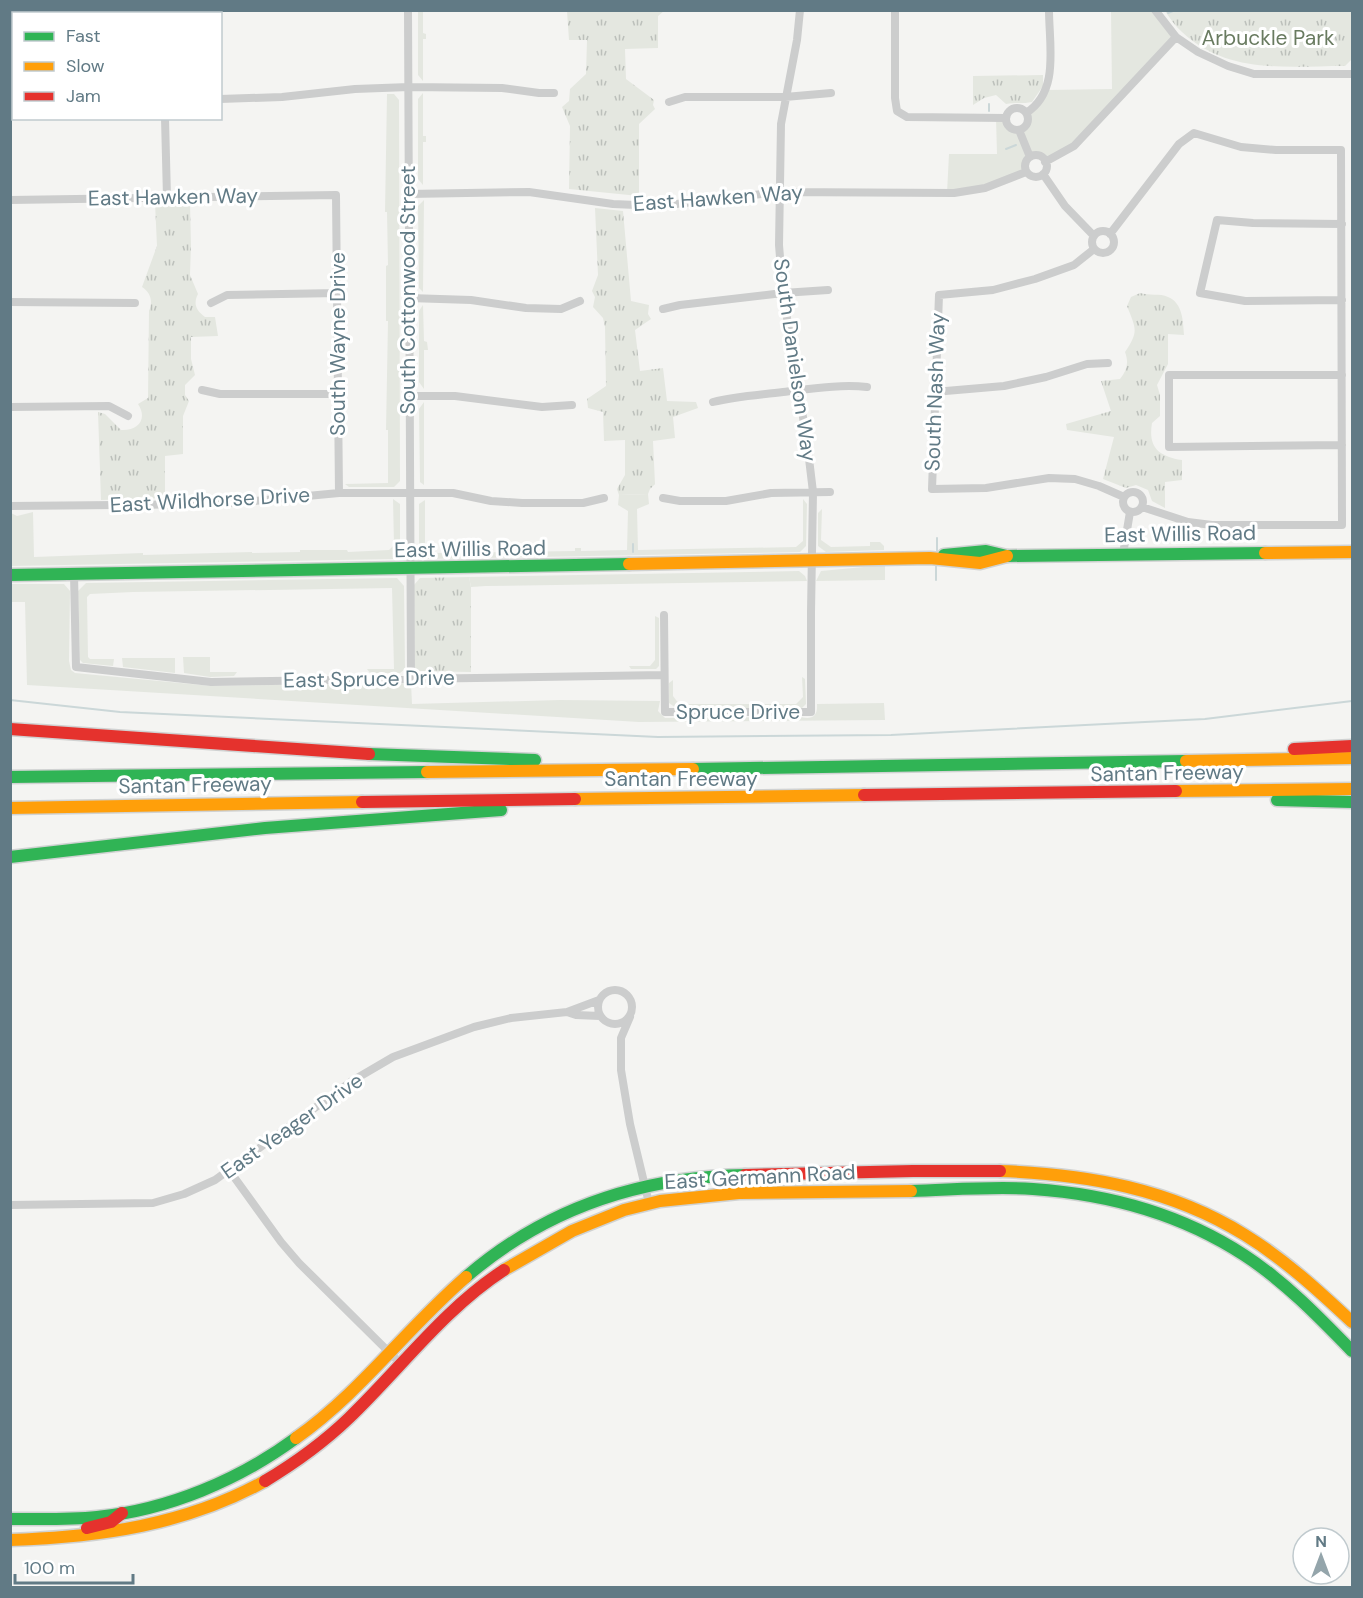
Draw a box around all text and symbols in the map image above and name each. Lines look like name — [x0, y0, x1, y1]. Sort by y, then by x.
legend — [12, 12, 222, 120]
text: Fast — [66, 24, 101, 48]
park label: Arbuckle Park — [1201, 24, 1335, 52]
text: Slow — [66, 54, 105, 78]
text: Jam — [66, 84, 101, 108]
street label: South Cottonwood Street — [394, 165, 422, 415]
street label: East Hawken Way — [632, 178, 804, 218]
street label: East Hawken Way — [88, 182, 259, 212]
street label: South Wayne Drive — [324, 252, 352, 436]
street label: South Danielson Way — [767, 257, 823, 464]
street label: South Nash Way — [918, 312, 952, 472]
street label: East Wildhorse Drive — [109, 481, 311, 519]
street label: East Willis Road — [1104, 519, 1256, 549]
street label: East Willis Road — [394, 534, 546, 564]
street label: East Spruce Drive — [283, 664, 455, 694]
street label: Spruce Drive — [676, 698, 800, 726]
street label: Santan Freeway — [1090, 758, 1244, 788]
street label: Santan Freeway — [604, 765, 758, 793]
street label: Santan Freeway — [118, 770, 272, 800]
street label: East Yeager Drive — [215, 1067, 369, 1185]
street label: East Germann Road — [664, 1158, 856, 1196]
north arrow — [1291, 1526, 1351, 1586]
text: N — [1315, 1531, 1327, 1552]
scale bar — [15, 1547, 134, 1585]
text: 100 m — [24, 1556, 75, 1580]

